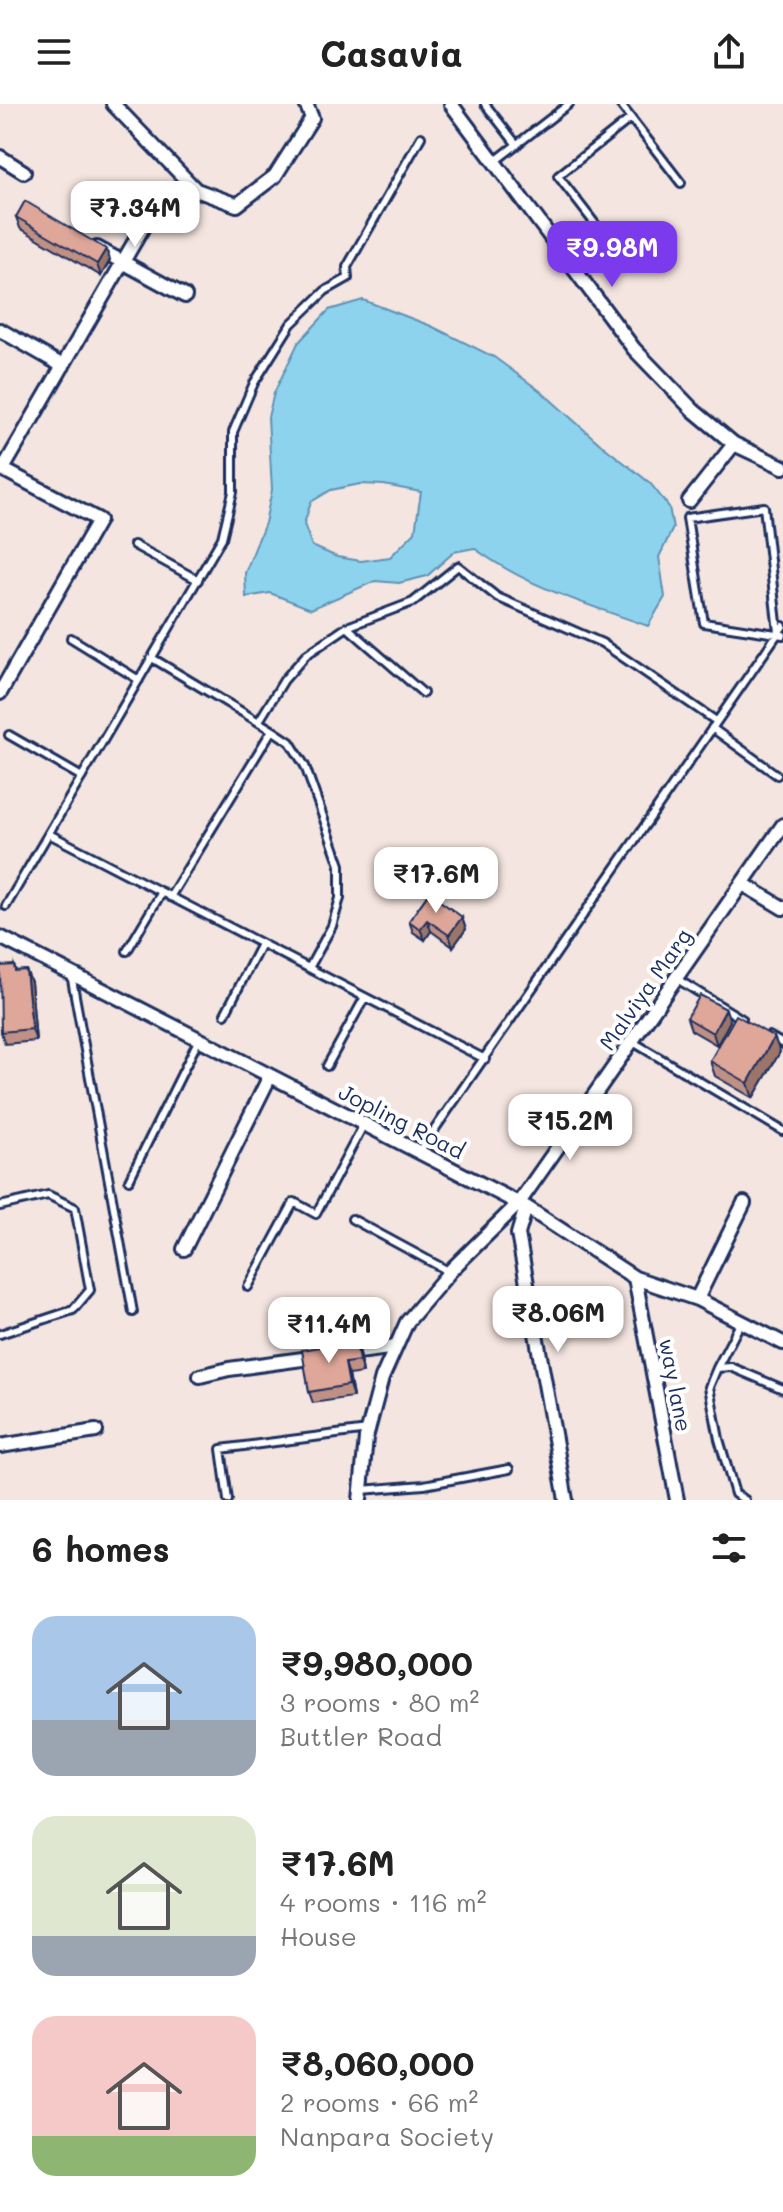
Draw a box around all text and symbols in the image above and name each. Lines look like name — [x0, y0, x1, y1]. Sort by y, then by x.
text: Casavia — [320, 29, 463, 76]
icon: menu — [32, 30, 76, 74]
icon: share — [707, 30, 751, 74]
pin: ₹7.34M — [70, 181, 200, 249]
text: ₹7.34M — [89, 190, 181, 224]
pin: ₹9.98M — [547, 221, 677, 289]
text: ₹9.98M — [565, 230, 659, 264]
pin: ₹17.6M — [371, 847, 501, 915]
text: ₹17.6M — [392, 856, 480, 890]
street label: Malviya Marg — [592, 922, 698, 1056]
street label: Jopling Road — [334, 1077, 470, 1165]
pin: ₹15.2M — [505, 1094, 635, 1162]
text: ₹15.2M — [526, 1103, 614, 1137]
pin: ₹8.06M — [493, 1286, 623, 1354]
text: ₹8.06M — [511, 1295, 605, 1329]
pin: ₹11.4M — [264, 1297, 394, 1365]
text: ₹11.4M — [286, 1306, 372, 1340]
street label: way lane — [653, 1336, 699, 1434]
text: 6 homes — [32, 1526, 170, 1571]
icon: filters — [707, 1526, 751, 1570]
text: ₹9,980,000 — [280, 1640, 473, 1685]
icon: home — [96, 1648, 192, 1744]
text: 3 rooms · 80 m² — [280, 1685, 479, 1719]
text: Buttler Road — [280, 1719, 442, 1753]
text: ₹17.6M — [280, 1840, 395, 1885]
icon: home — [96, 1848, 192, 1944]
text: 4 rooms · 116 m² — [280, 1885, 487, 1919]
text: House — [280, 1919, 357, 1953]
text: ₹8,060,000 — [280, 2040, 474, 2085]
icon: home — [96, 2048, 192, 2144]
text: 2 rooms · 66 m² — [280, 2085, 478, 2119]
text: Nanpara Society — [280, 2119, 494, 2153]

